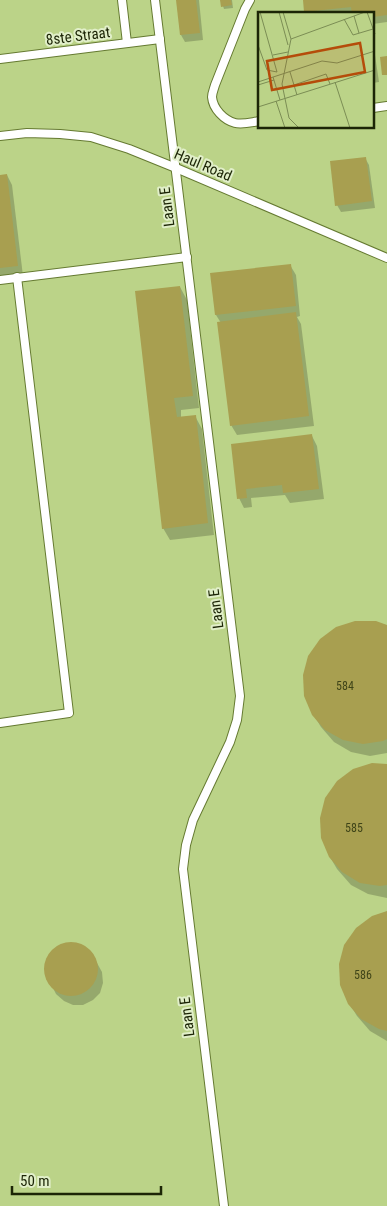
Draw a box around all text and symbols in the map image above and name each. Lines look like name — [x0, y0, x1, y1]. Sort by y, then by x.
inset map — [258, 12, 374, 129]
street label: 8ste Straat — [45, 23, 111, 49]
street label: Haul Road — [172, 145, 234, 185]
street label: Laan E — [156, 186, 178, 228]
street label: Laan E — [205, 588, 227, 630]
house number: 584 — [336, 679, 354, 693]
house number: 585 — [345, 821, 363, 835]
house number: 586 — [354, 968, 372, 982]
street label: Laan E — [176, 996, 198, 1038]
scale bar — [12, 1164, 161, 1196]
text: 50 m — [20, 1172, 50, 1190]

